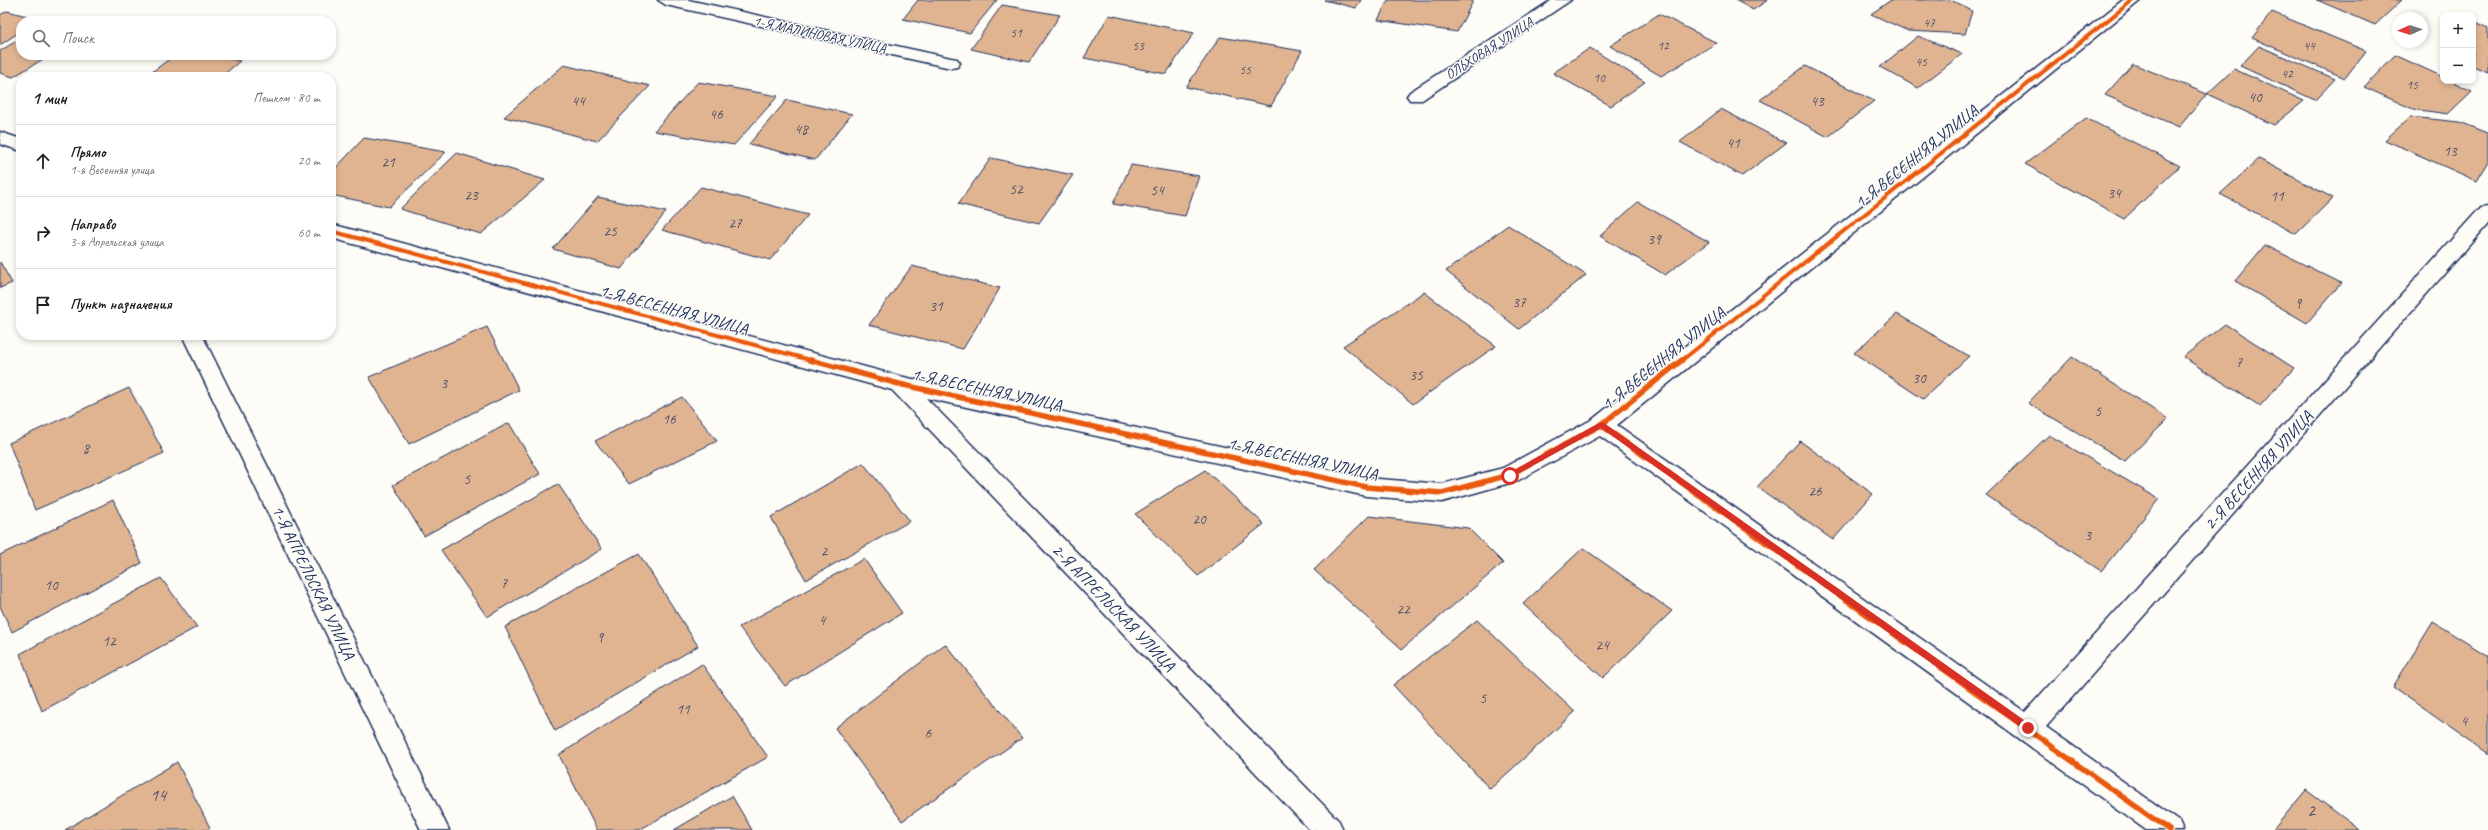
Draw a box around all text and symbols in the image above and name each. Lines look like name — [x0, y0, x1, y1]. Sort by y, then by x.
street label: 1-Я МАЛИНОВАЯ УЛИЦА — [752, 12, 889, 57]
north arrow — [2392, 12, 2428, 48]
map controls — [2440, 12, 2476, 84]
button: + — [2440, 12, 2476, 48]
street label: ОЛЬХОВАЯ УЛИЦА — [1442, 13, 1537, 83]
house number: 47 — [1923, 15, 1936, 31]
search box — [16, 16, 336, 60]
house number: 51 — [1010, 25, 1023, 41]
icon: search — [30, 27, 52, 49]
text: Поиск — [62, 29, 94, 48]
house number: 53 — [1132, 38, 1145, 54]
house number: 12 — [1657, 38, 1670, 54]
house number: 44 — [2303, 38, 2316, 54]
button: − — [2440, 48, 2476, 84]
house number: 45 — [1915, 54, 1928, 70]
house number: 55 — [1239, 62, 1252, 78]
house number: 42 — [2281, 66, 2294, 82]
house number: 10 — [1593, 70, 1606, 86]
house number: 15 — [2406, 77, 2419, 93]
text: 1 мин — [32, 88, 67, 109]
house number: 40 — [2248, 88, 2263, 107]
text: Пешком · 80 m — [253, 90, 320, 106]
house number: 44 — [571, 92, 586, 111]
house number: 43 — [1810, 92, 1825, 111]
street label: 1-Я ВЕСЕННЯЯ УЛИЦА — [1850, 100, 1983, 213]
house number: 46 — [709, 105, 724, 124]
house number: 48 — [794, 120, 809, 139]
house number: 41 — [1726, 134, 1741, 153]
house number: 13 — [2443, 142, 2458, 161]
text: Прямо — [70, 143, 106, 162]
icon: ahead — [32, 150, 54, 172]
text: 20 m — [298, 153, 320, 169]
house number: 21 — [381, 153, 396, 172]
text: 1-я Весенняя улица — [70, 162, 154, 178]
house number: 52 — [1009, 180, 1024, 199]
house number: 54 — [1150, 181, 1165, 200]
house number: 34 — [2107, 184, 2122, 203]
house number: 23 — [464, 186, 479, 205]
house number: 11 — [2270, 187, 2285, 206]
house number: 27 — [728, 214, 743, 233]
text: Направо — [70, 215, 116, 234]
icon: right — [32, 222, 54, 244]
house number: 25 — [603, 222, 618, 241]
text: 60 m — [298, 225, 320, 241]
house number: 39 — [1647, 230, 1662, 249]
text: 3-я Апрельская улица — [70, 234, 164, 250]
street label: 1-Я ВЕСЕННЯЯ УЛИЦА — [597, 280, 751, 340]
house number: 37 — [1512, 293, 1527, 312]
icon: arrive — [32, 294, 54, 316]
house number: 9 — [2295, 294, 2303, 313]
text: Пункт назначения — [70, 295, 172, 314]
house number: 31 — [929, 297, 944, 316]
street label: 1-Я ВЕСЕННЯЯ УЛИЦА — [1597, 302, 1730, 415]
house number: 7 — [2236, 353, 2244, 372]
street label: 1-Я ВЕСЕННЯЯ УЛИЦА — [910, 363, 1064, 416]
house number: 35 — [1409, 366, 1424, 385]
house number: 30 — [1912, 369, 1927, 388]
house number: 3 — [441, 374, 449, 393]
house number: 5 — [2095, 402, 2103, 421]
street label: 2-Я ВЕСЕННЯЯ УЛИЦА — [2199, 406, 2318, 534]
house number: 16 — [662, 410, 677, 429]
street label: 1-Я ВЕСЕННЯЯ УЛИЦА — [1226, 432, 1380, 485]
house number: 8 — [83, 439, 91, 458]
route start — [1501, 467, 1519, 485]
house number: 5 — [464, 470, 472, 489]
house number: 26 — [1808, 482, 1823, 501]
street label: 1-Я АПРЕЛЬСКАЯ УЛИЦА — [267, 502, 360, 663]
house number: 20 — [1192, 510, 1207, 529]
house number: 3 — [2085, 526, 2093, 545]
street label: 2-Я АПРЕЛЬСКАЯ УЛИЦА — [1048, 539, 1180, 676]
house number: 2 — [821, 542, 829, 561]
house number: 7 — [501, 574, 509, 593]
house number: 10 — [44, 576, 59, 595]
house number: 22 — [1396, 600, 1411, 619]
house number: 4 — [819, 611, 827, 630]
house number: 9 — [597, 628, 605, 647]
house number: 12 — [102, 632, 117, 651]
house number: 24 — [1595, 636, 1610, 655]
house number: 5 — [1480, 689, 1488, 708]
house number: 11 — [676, 700, 691, 719]
house number: 4 — [2461, 712, 2469, 731]
route end — [2019, 719, 2037, 737]
house number: 6 — [925, 724, 933, 743]
house number: 14 — [150, 784, 168, 806]
house number: 2 — [2307, 799, 2317, 821]

